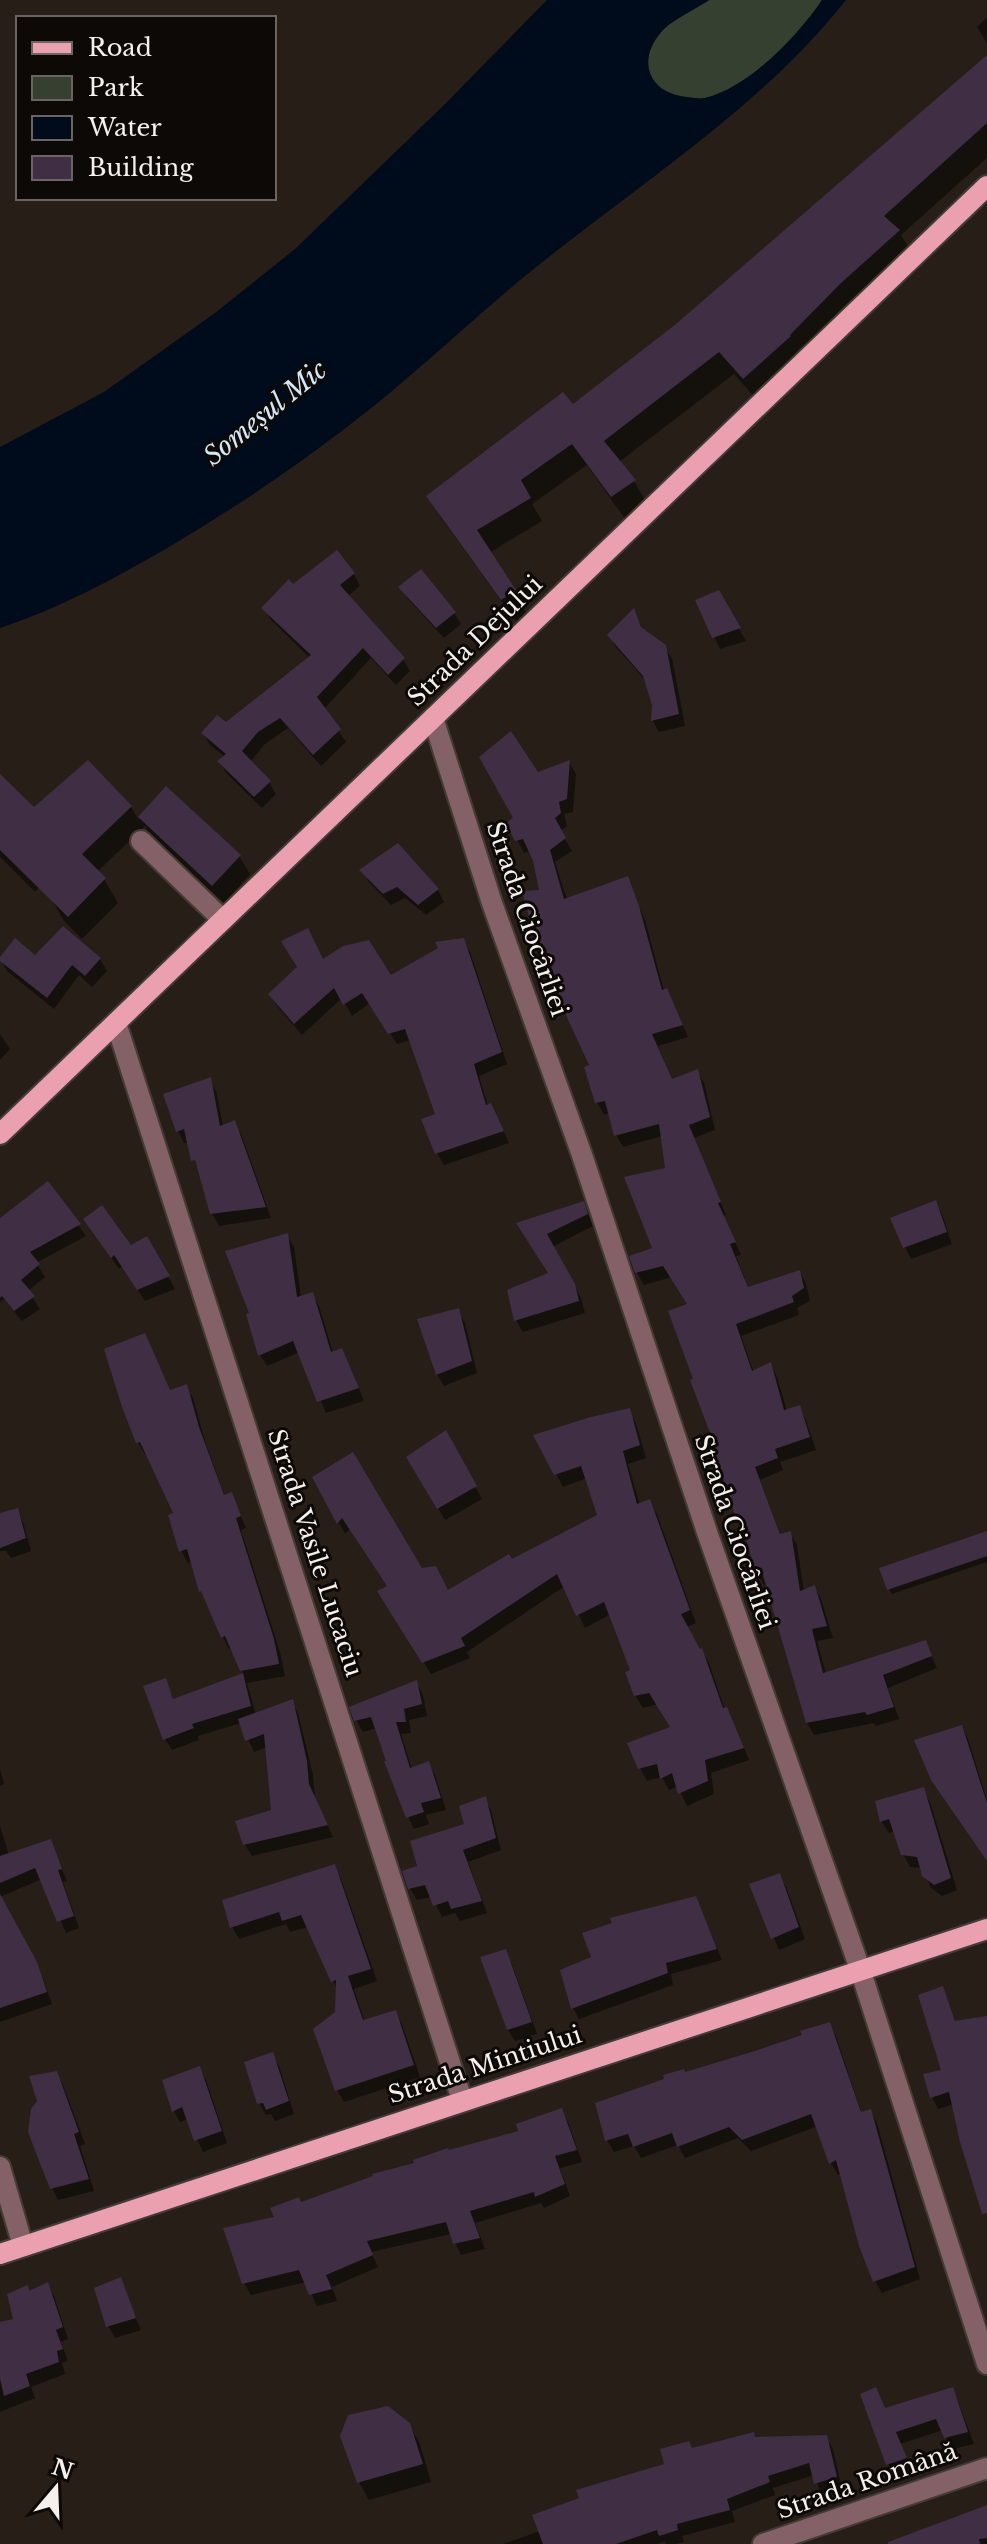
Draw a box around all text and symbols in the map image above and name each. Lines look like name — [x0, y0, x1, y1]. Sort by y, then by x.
legend — [16, 16, 276, 200]
text: Road — [88, 33, 152, 62]
text: Park — [88, 73, 144, 102]
text: Water — [87, 113, 162, 142]
text: Building — [88, 153, 194, 182]
water label: Someșul Mic — [197, 353, 334, 472]
street label: Strada Dejului — [401, 569, 548, 712]
street label: Strada Ciocârliei — [481, 818, 574, 1020]
street label: Strada Vasile Lucaciu — [262, 1425, 369, 1680]
street label: Strada Ciocârliei — [689, 1431, 782, 1633]
street label: Strada Mintiului — [385, 2020, 585, 2109]
street label: Strada Română — [773, 2436, 961, 2525]
north arrow — [16, 2448, 96, 2528]
text: N — [48, 2453, 77, 2486]

